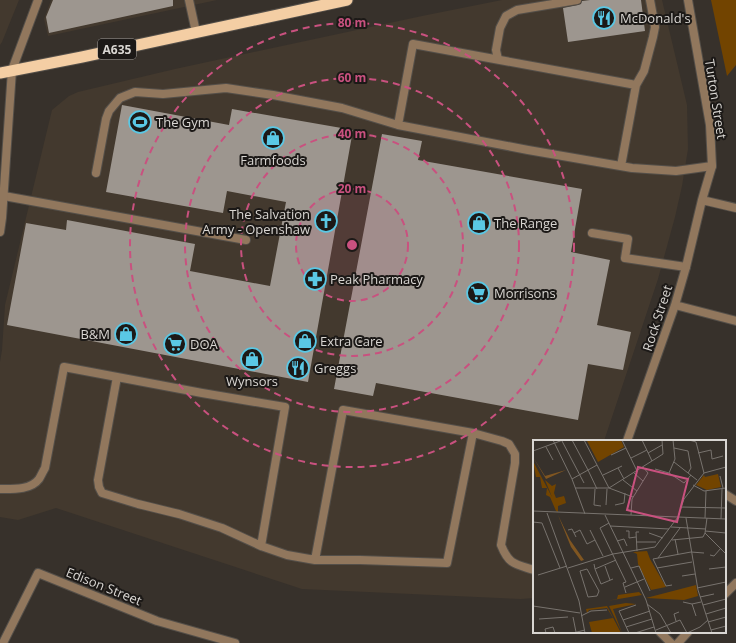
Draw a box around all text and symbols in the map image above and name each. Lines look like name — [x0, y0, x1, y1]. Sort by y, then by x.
restaurant icon: McDonald's — [591, 5, 617, 31]
place label: McDonald's — [620, 9, 691, 27]
text: 80 m — [338, 14, 366, 31]
road number: A635 — [98, 39, 136, 59]
street label: Turton Street — [701, 58, 731, 141]
text: 60 m — [338, 69, 366, 86]
sports icon: The Gym — [127, 109, 153, 135]
place label: The Gym — [156, 113, 210, 131]
shop icon: Farmfoods — [260, 125, 286, 151]
text: 40 m — [338, 125, 366, 142]
place label: Farmfoods — [240, 151, 306, 169]
text: 20 m — [338, 180, 366, 197]
place label: The Salvation Army - Openshaw — [202, 205, 310, 238]
church icon: The Salvation Army - Openshaw — [313, 208, 339, 234]
shop icon: The Range — [466, 210, 492, 236]
place label: The Range — [494, 214, 557, 232]
centre of rings — [345, 238, 359, 252]
pharmacy icon: Peak Pharmacy — [302, 266, 328, 292]
place label: Peak Pharmacy — [330, 270, 423, 288]
supermarket icon: Morrisons — [465, 280, 491, 306]
street label: Rock Street — [638, 282, 676, 353]
place label: Morrisons — [494, 284, 556, 302]
shop icon: B&M — [113, 321, 139, 347]
place label: B&M — [80, 325, 110, 343]
shop icon: Extra Care — [292, 328, 318, 354]
supermarket icon: DOA — [162, 331, 188, 357]
place label: Extra Care — [320, 332, 383, 350]
place label: DOA — [190, 335, 219, 353]
shop icon: Wynsors — [239, 346, 265, 372]
restaurant icon: Greggs — [285, 355, 311, 381]
place label: Greggs — [314, 359, 356, 377]
place label: Wynsors — [226, 372, 278, 390]
inset map — [533, 440, 726, 633]
street label: Edison Street — [63, 563, 145, 609]

